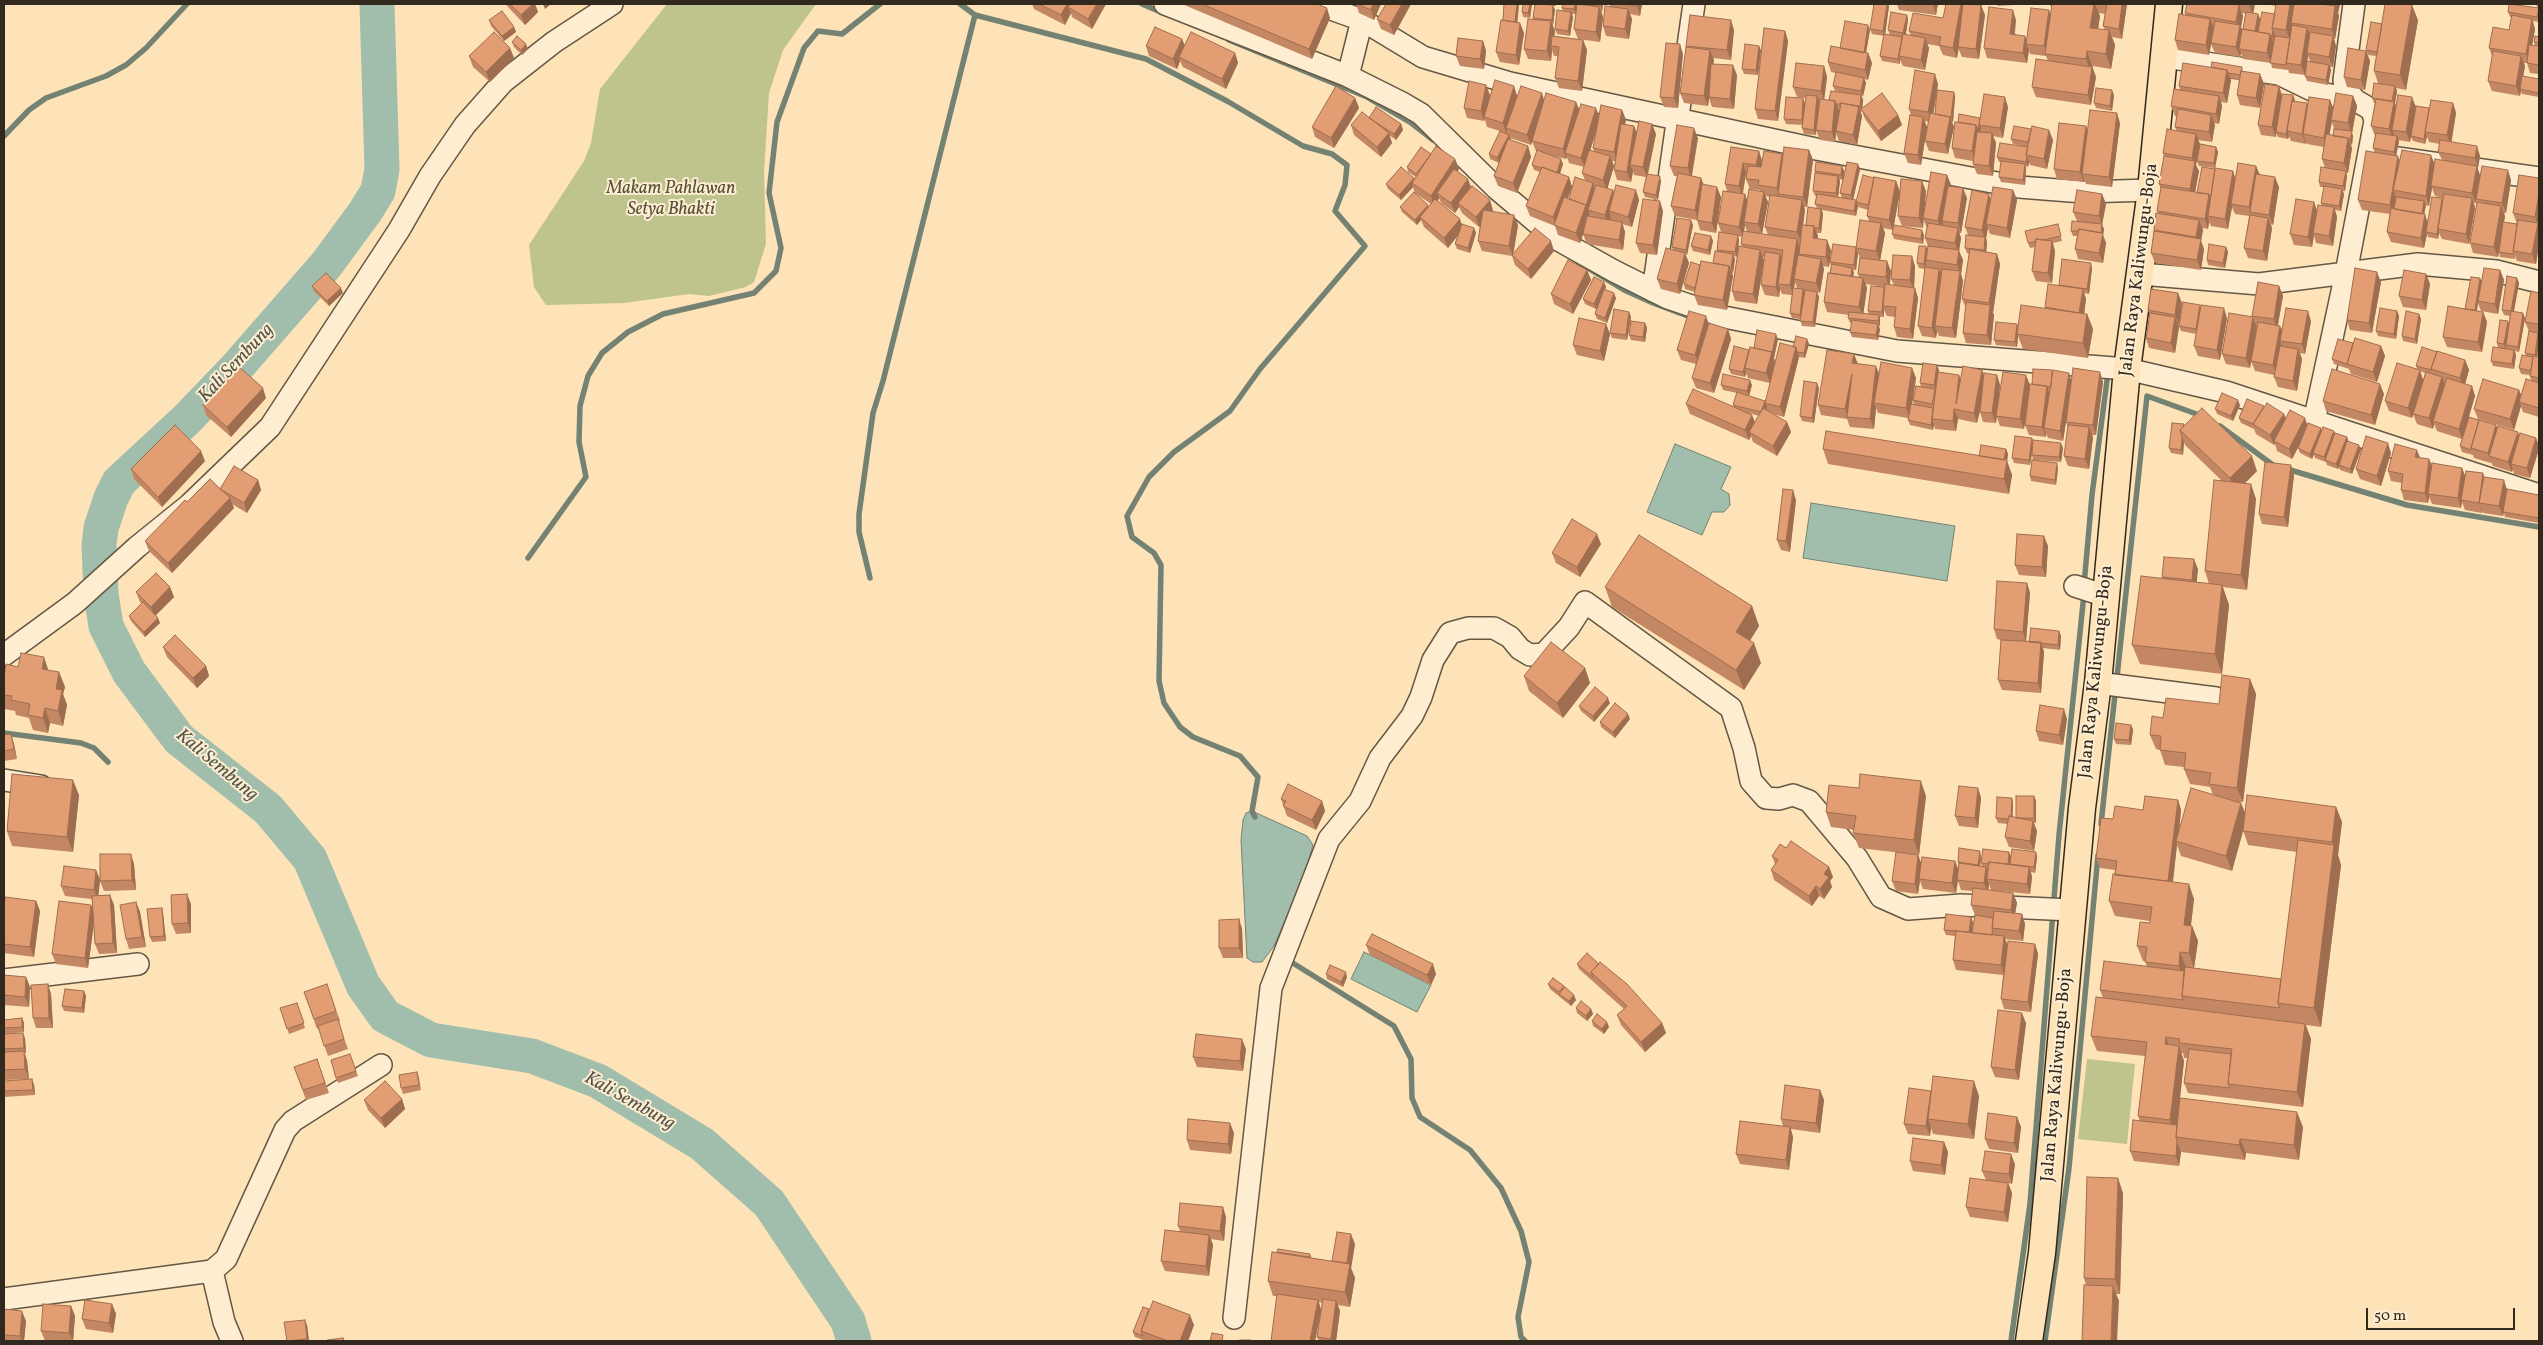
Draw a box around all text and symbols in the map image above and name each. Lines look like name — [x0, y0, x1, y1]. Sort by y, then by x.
street label: Jalan Raya Kaliwungu-Boja — [2116, 162, 2164, 378]
park label: Makam Pahlawan Setya Bhakti — [607, 179, 735, 222]
water label: Kali Sembung — [194, 320, 280, 408]
street label: Jalan Raya Kaliwungu-Boja — [2075, 564, 2119, 780]
water label: Kali Sembung — [170, 725, 262, 807]
street label: Jalan Raya Kaliwungu-Boja — [2038, 967, 2078, 1183]
water label: Kali Sembung — [580, 1068, 678, 1136]
scale bar — [2368, 1298, 2517, 1330]
text: 50 m — [2374, 1306, 2406, 1327]

